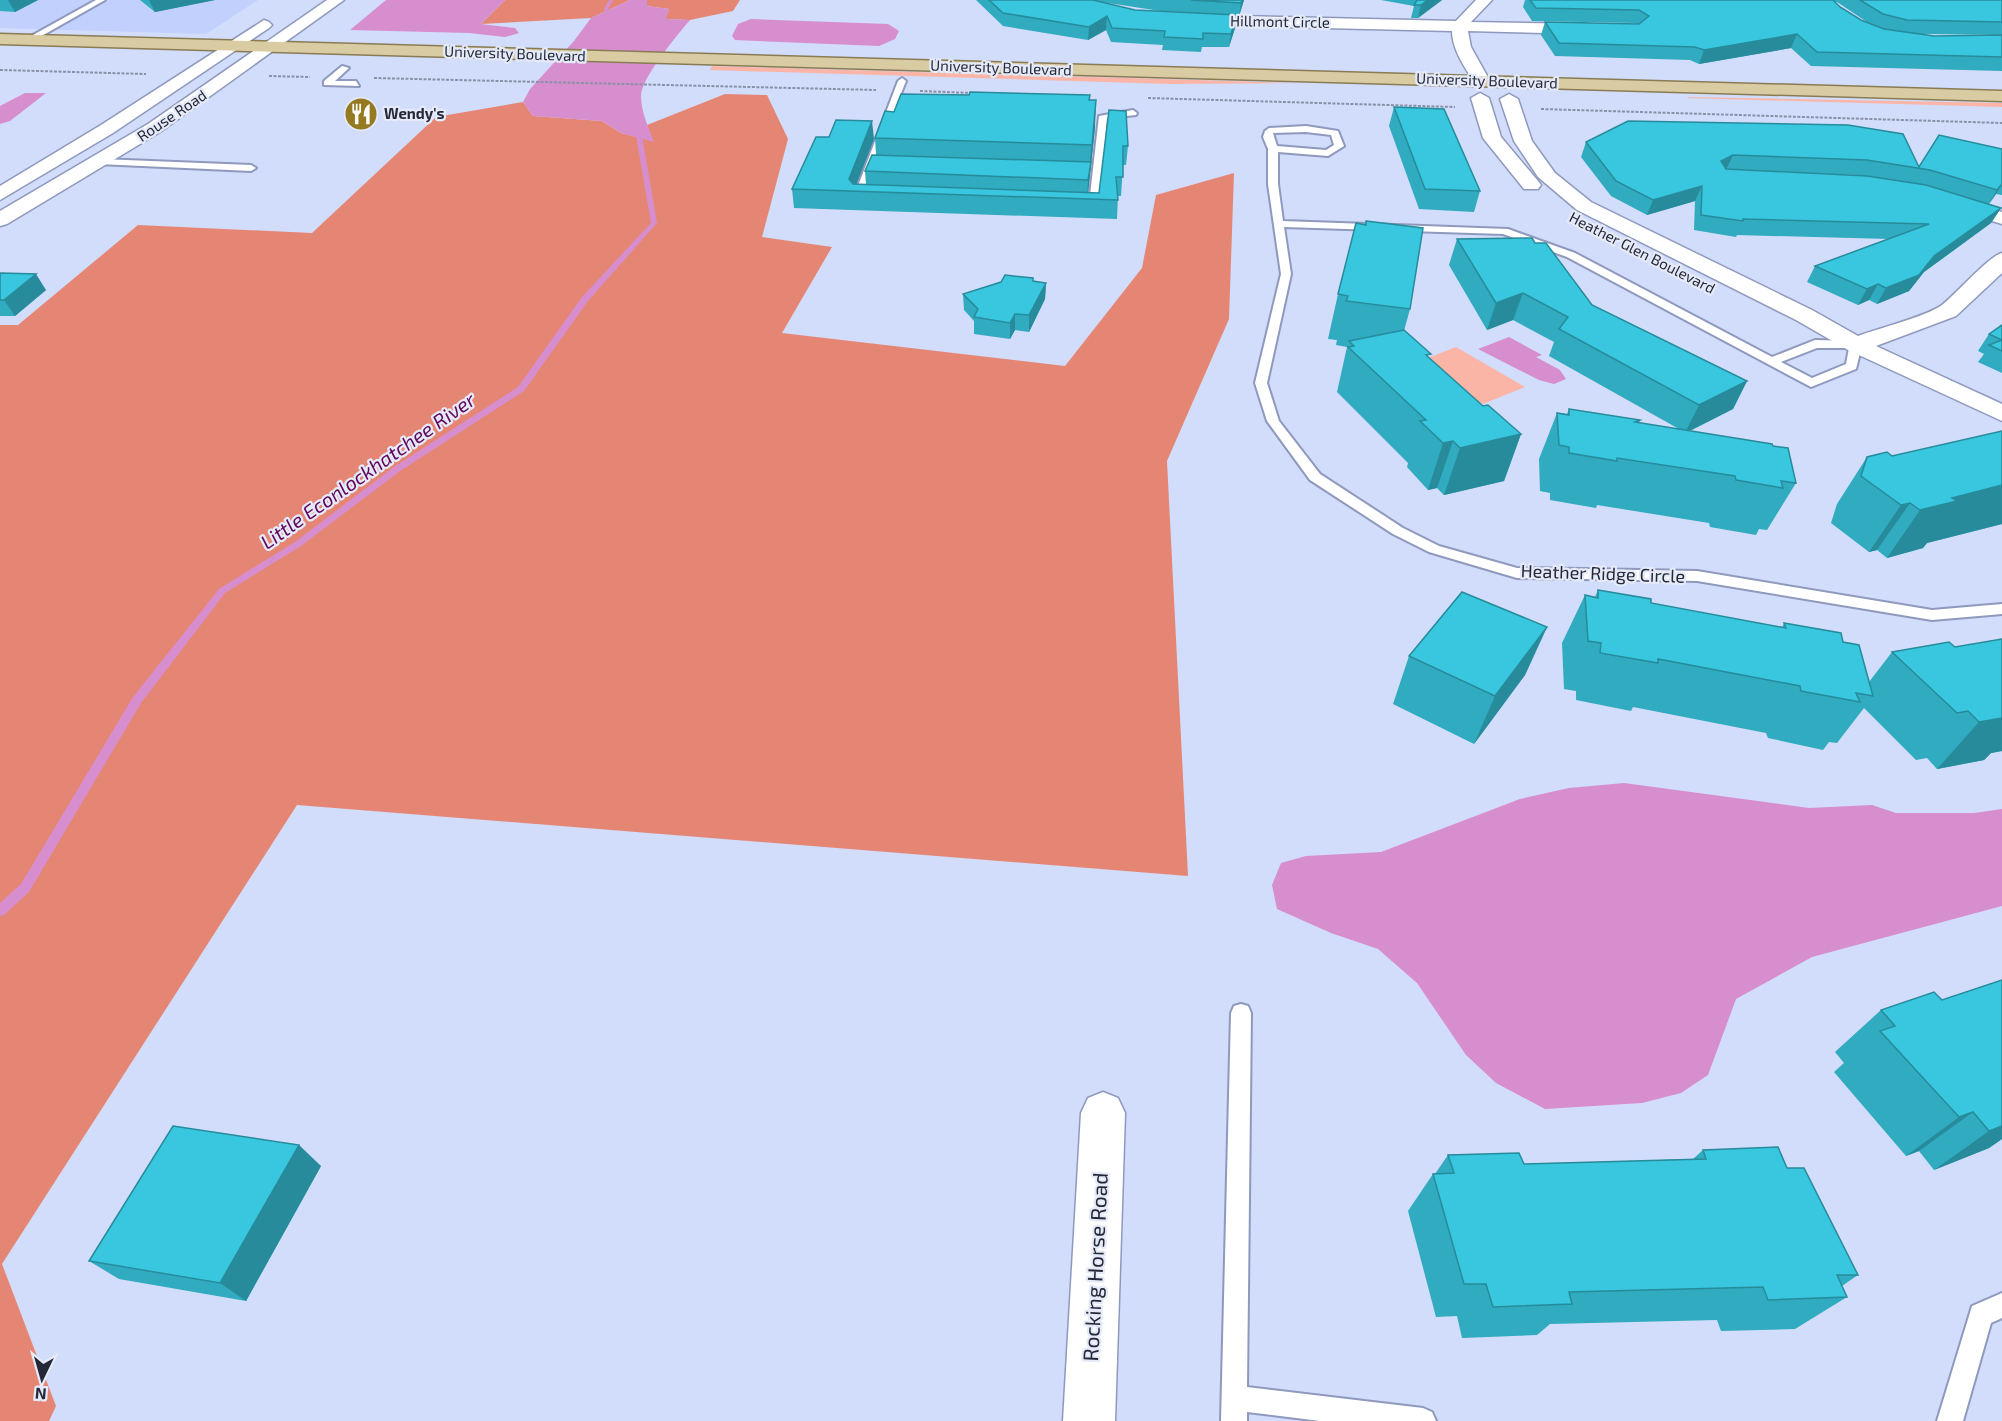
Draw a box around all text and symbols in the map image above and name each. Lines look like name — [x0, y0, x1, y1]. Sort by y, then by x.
street label: Hillmont Circle — [1230, 11, 1330, 31]
street label: University Boulevard — [444, 42, 586, 64]
street label: University Boulevard — [930, 56, 1072, 78]
street label: University Boulevard — [1416, 69, 1558, 91]
street label: Rouse Road — [133, 85, 210, 145]
restaurant icon: Wendy's — [343, 96, 379, 132]
place label: Wendy's — [384, 104, 444, 123]
street label: Heather Glen Boulevard — [1567, 207, 1718, 297]
water label: Little Econlockhatchee River — [256, 386, 480, 554]
street label: Heather Ridge Circle — [1520, 559, 1686, 587]
street label: Rocking Horse Road — [1077, 1172, 1112, 1362]
north arrow — [12, 1349, 72, 1409]
text: N — [34, 1384, 47, 1404]

